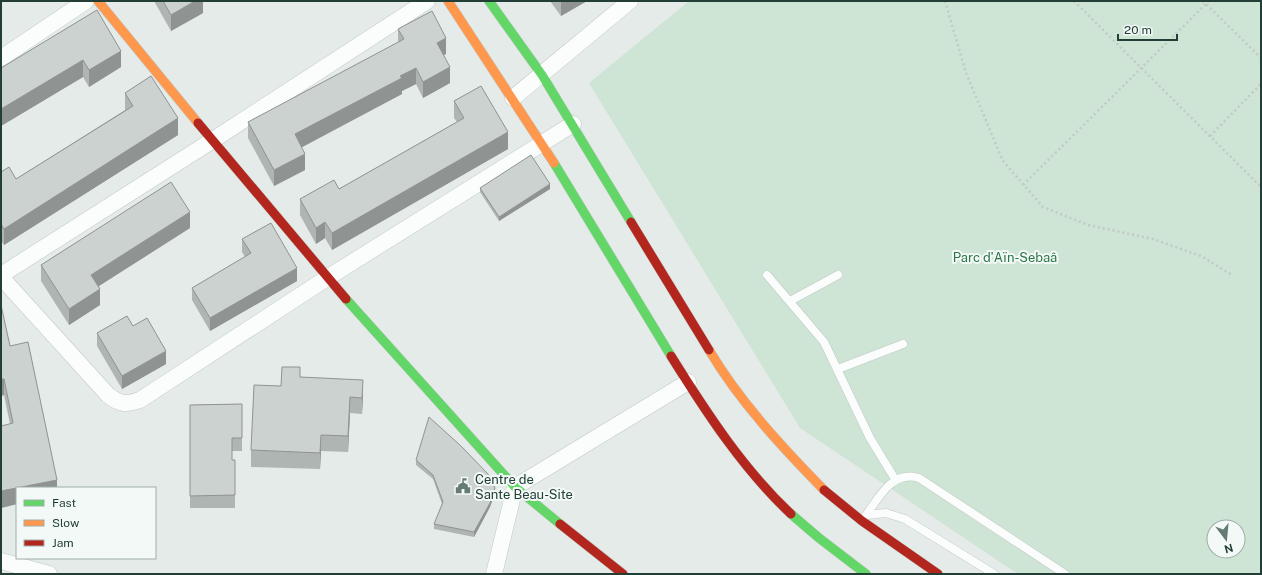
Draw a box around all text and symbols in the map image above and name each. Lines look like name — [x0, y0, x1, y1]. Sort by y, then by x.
scale bar — [1118, 16, 1177, 42]
text: 20 m — [1124, 23, 1152, 37]
park label: Parc d'Aïn-Sebaâ — [953, 250, 1057, 265]
place label: Centre de Sante Beau-Site — [475, 472, 573, 502]
public building icon: Centre de Sante Beau-Site — [454, 477, 472, 495]
legend — [16, 487, 156, 559]
text: Fast — [52, 496, 77, 510]
text: Slow — [52, 516, 80, 530]
north arrow — [1206, 519, 1246, 559]
text: Jam — [52, 536, 74, 550]
text: N — [1223, 542, 1235, 556]

